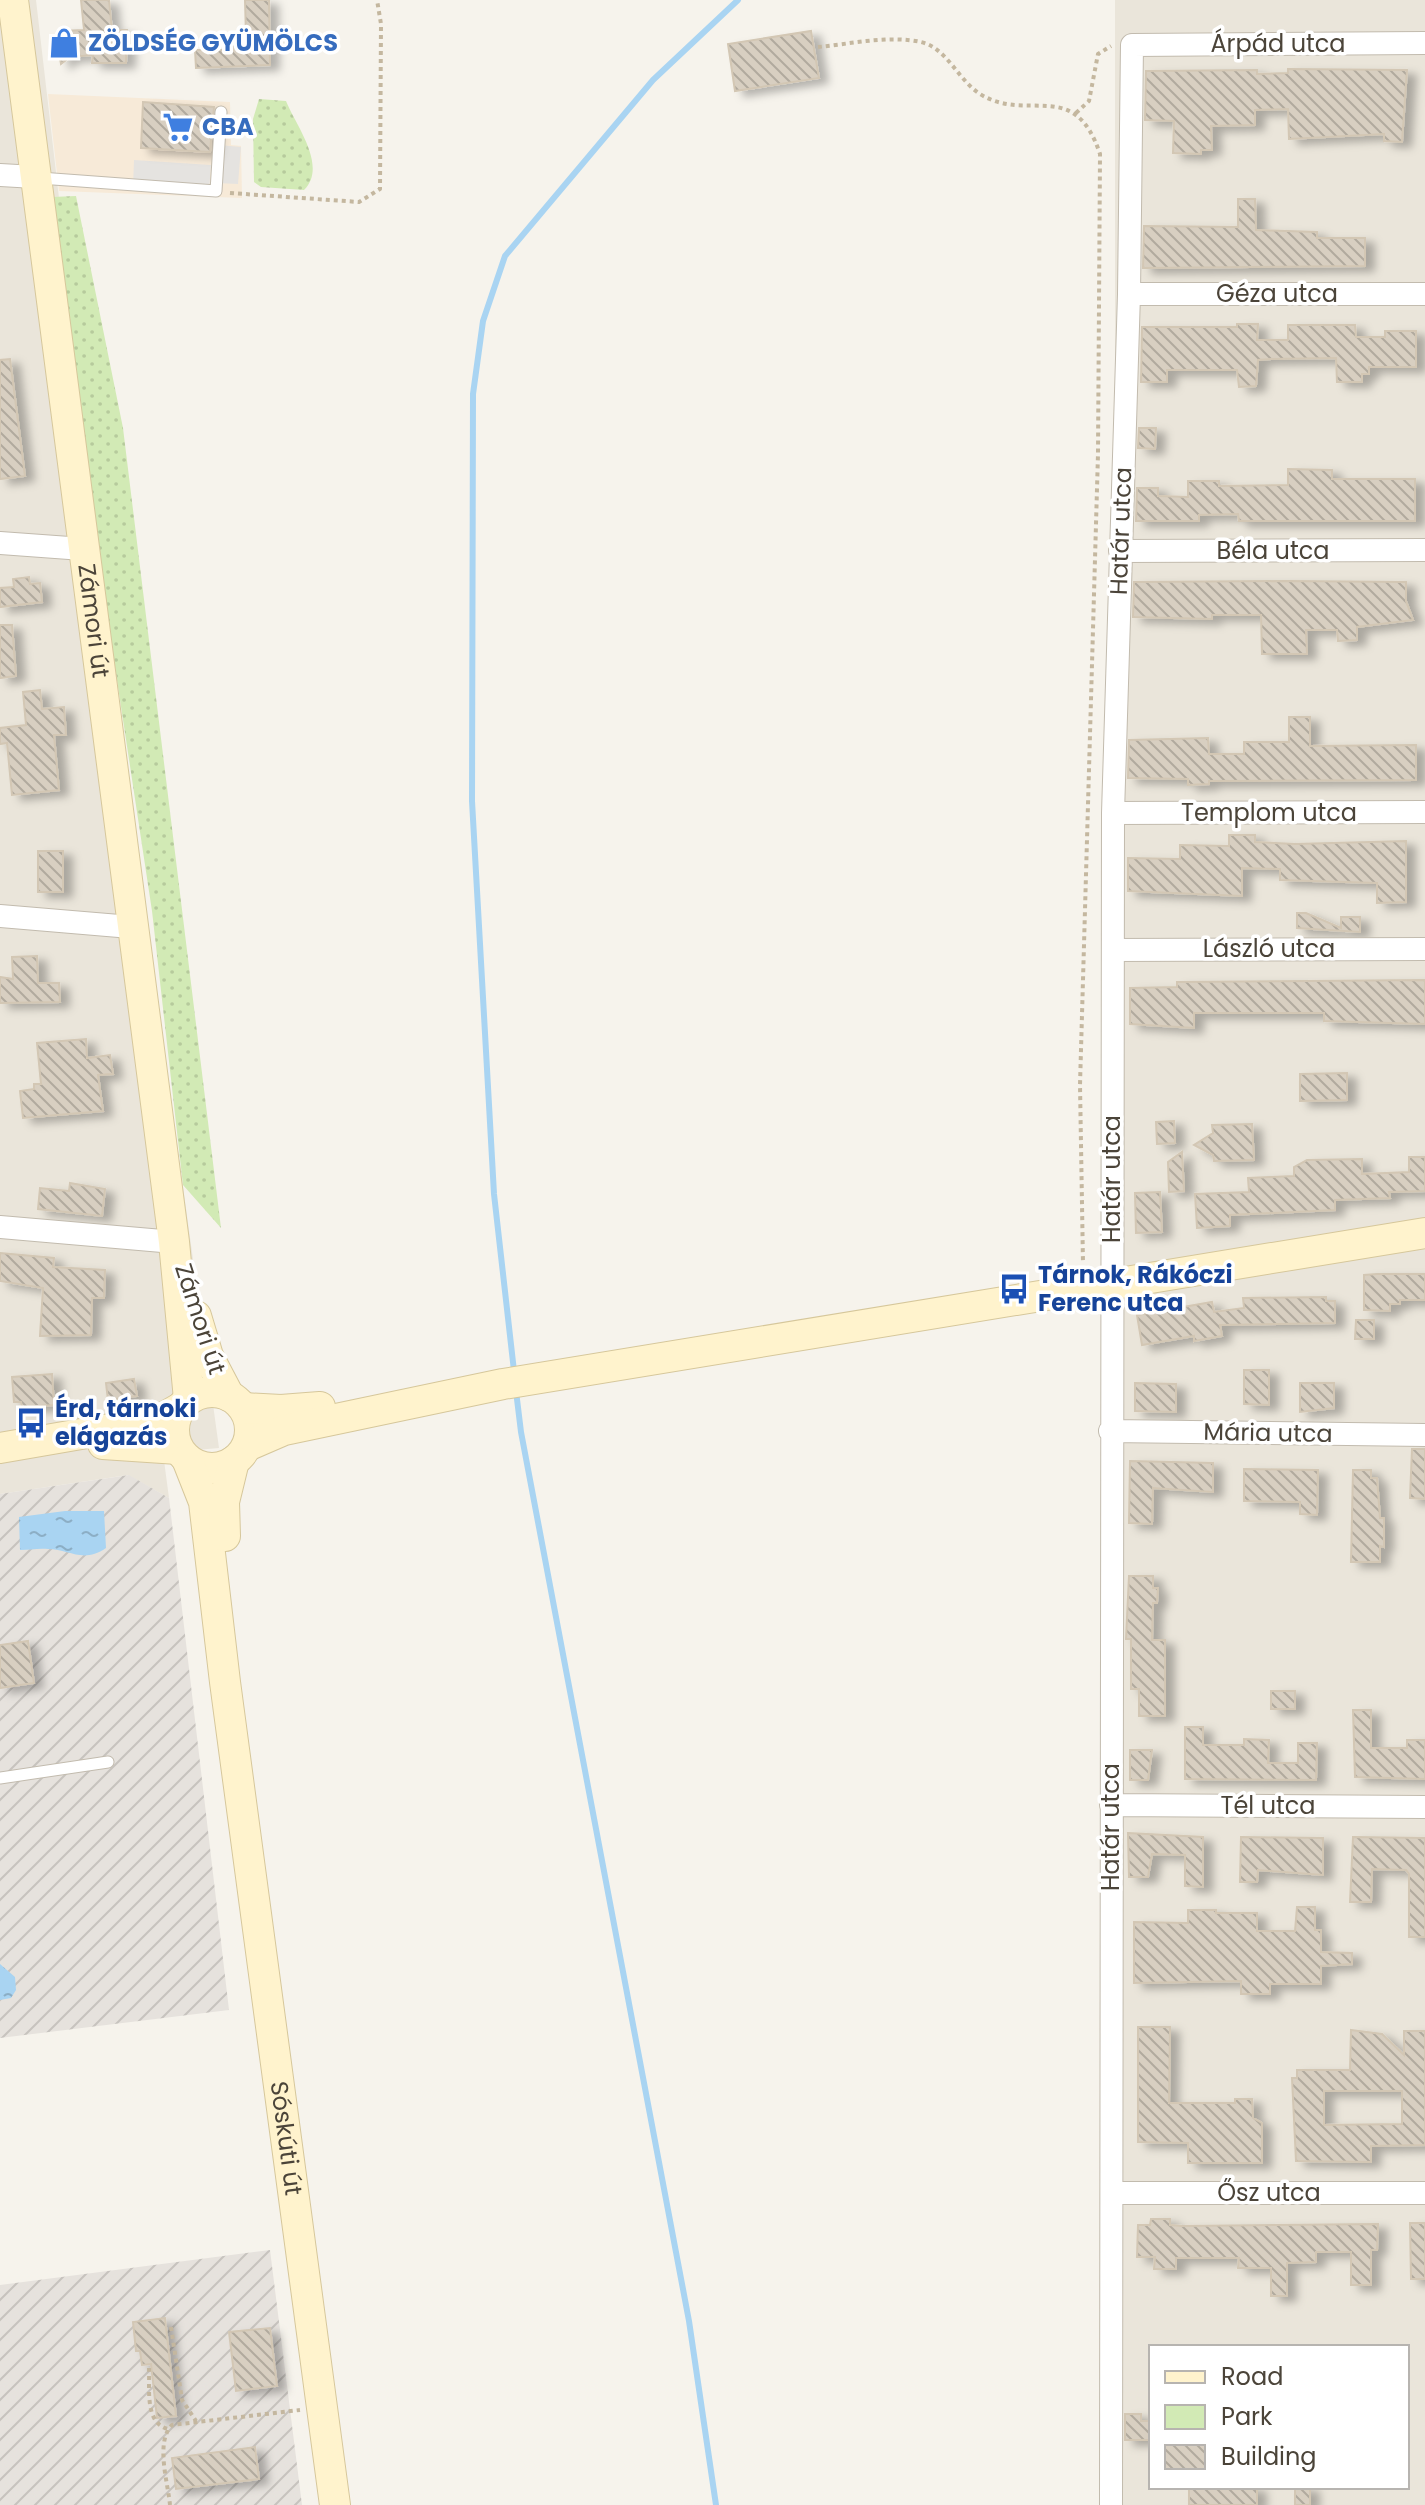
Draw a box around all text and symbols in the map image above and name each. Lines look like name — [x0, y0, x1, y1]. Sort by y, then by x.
shop icon: ZÖLDSÉG GYÜMÖLCS — [47, 26, 81, 60]
place label: ZÖLDSÉG GYÜMÖLCS — [88, 26, 338, 59]
street label: Árpád utca — [1210, 27, 1346, 60]
supermarket icon: CBA — [161, 110, 195, 144]
place label: CBA — [202, 110, 254, 143]
street label: Géza utca — [1216, 277, 1338, 310]
street label: Határ utca — [1102, 466, 1139, 596]
street label: Béla utca — [1216, 534, 1330, 567]
street label: Zámori út — [70, 562, 118, 680]
street label: Templom utca — [1181, 796, 1357, 829]
street label: László utca — [1203, 932, 1335, 965]
street label: Határ utca — [1095, 1115, 1128, 1243]
place label: Tárnok, Rákóczi Ferenc utca — [1038, 1258, 1233, 1319]
street label: Zámori út — [167, 1259, 234, 1378]
bus stop icon: Tárnok, Rákóczi Ferenc utca — [997, 1272, 1031, 1306]
place label: Érd, tárnoki elágazás — [55, 1392, 196, 1453]
bus stop icon: Érd, tárnoki elágazás — [14, 1406, 48, 1440]
street label: Mária utca — [1203, 1415, 1333, 1450]
street label: Határ utca — [1094, 1763, 1127, 1891]
street label: Tél utca — [1220, 1789, 1316, 1822]
street label: Sóskúti út — [263, 2079, 310, 2198]
street label: Ősz utca — [1217, 2176, 1321, 2209]
legend — [1149, 2345, 1409, 2489]
text: Road — [1221, 2360, 1283, 2393]
text: Park — [1221, 2400, 1273, 2433]
text: Building — [1221, 2440, 1317, 2473]

